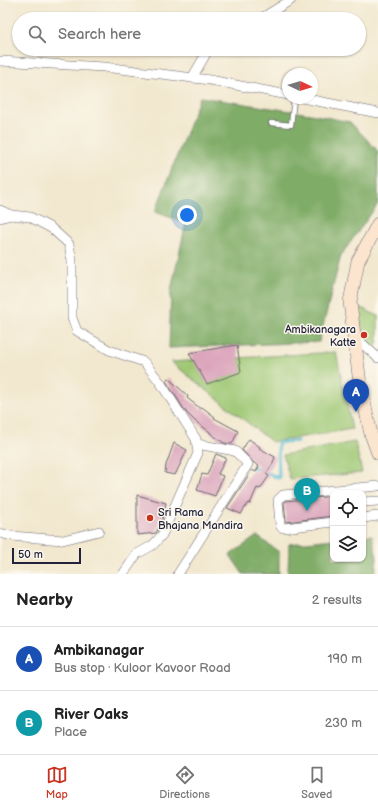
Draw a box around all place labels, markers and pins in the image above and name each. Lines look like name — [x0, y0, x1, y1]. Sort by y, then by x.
place label: Ambikanagara Katte — [285, 323, 356, 349]
marker: Ambikanagara Katte — [359, 330, 369, 340]
pin: A — [343, 379, 369, 412]
pin: B — [294, 478, 320, 511]
place label: Sri Rama Bhajana Mandira — [158, 506, 243, 532]
marker: Sri Rama Bhajana Mandira — [145, 513, 155, 523]

